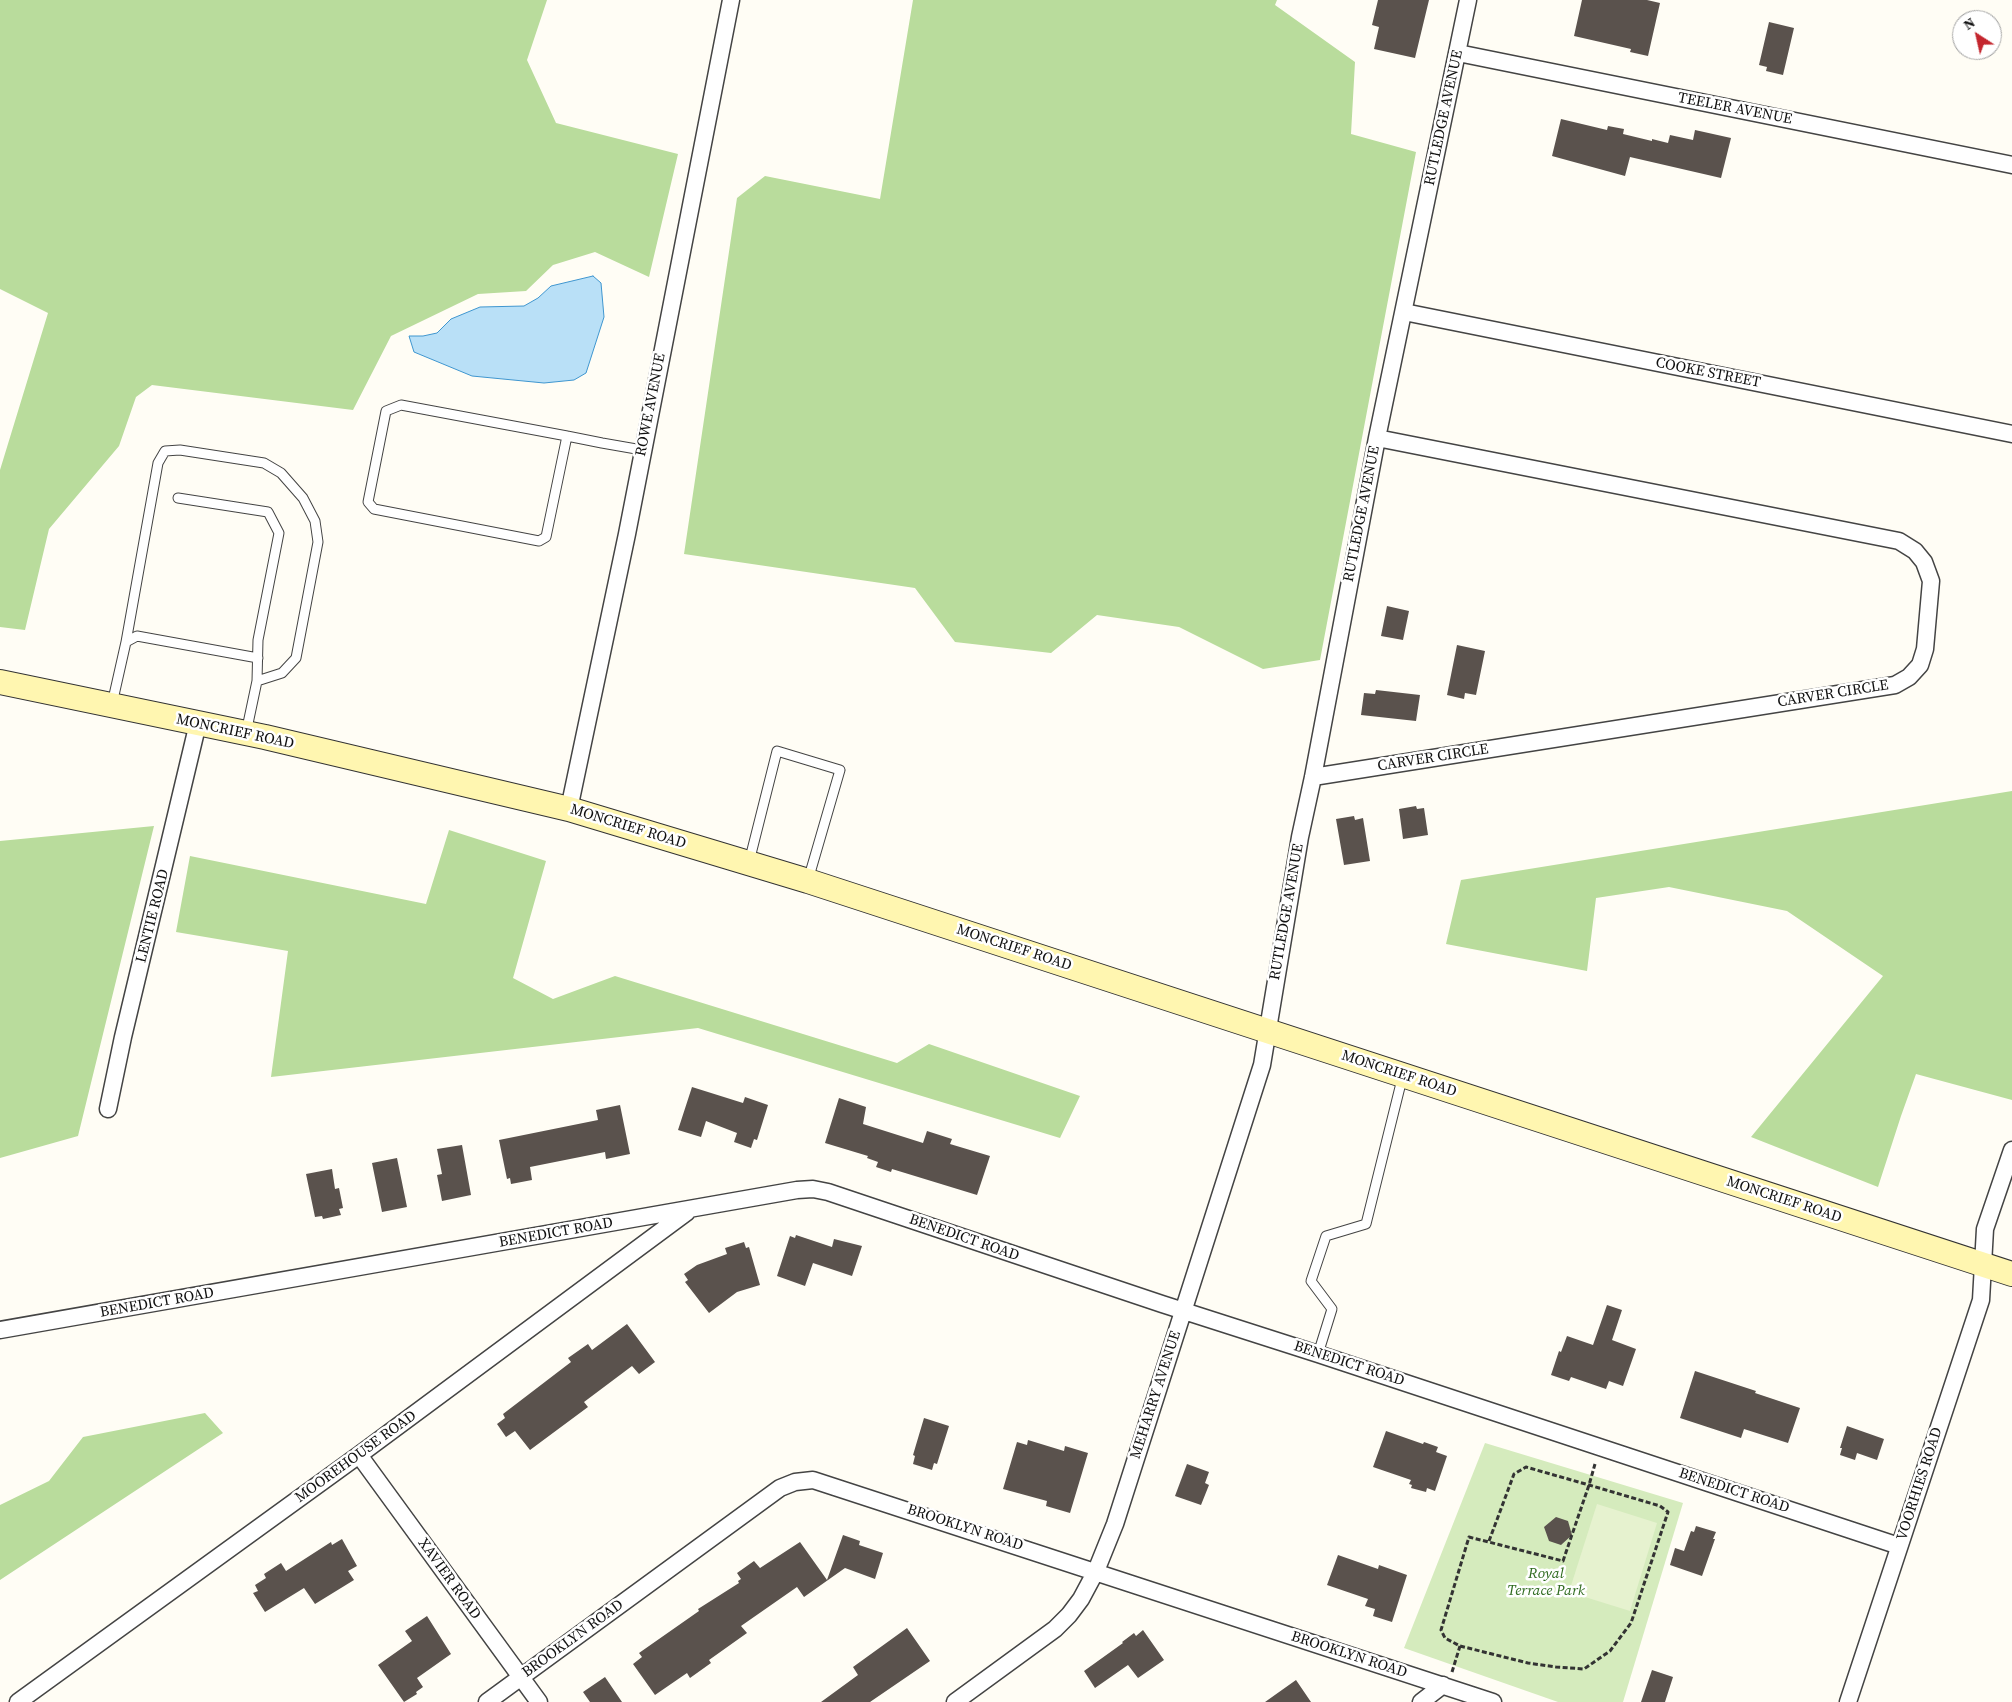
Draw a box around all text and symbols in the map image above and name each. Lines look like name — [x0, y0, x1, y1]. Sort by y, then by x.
north arrow — [1952, 10, 2002, 60]
text: N — [1959, 12, 1979, 35]
street label: RUTLEDGE AVENUE — [1421, 49, 1467, 187]
street label: TEELER AVENUE — [1676, 89, 1794, 129]
street label: ROWE AVENUE — [632, 352, 670, 458]
street label: COOKE STREET — [1654, 354, 1762, 392]
street label: RUTLEDGE AVENUE — [1340, 445, 1384, 583]
street label: CARVER CIRCLE — [1776, 676, 1890, 712]
street label: MONCRIEF ROAD — [174, 711, 296, 753]
street label: CARVER CIRCLE — [1376, 740, 1490, 776]
street label: MONCRIEF ROAD — [568, 801, 688, 853]
street label: RUTLEDGE AVENUE — [1266, 842, 1308, 982]
street label: LENTIE ROAD — [133, 867, 173, 965]
street label: MONCRIEF ROAD — [954, 921, 1074, 975]
street label: MONCRIEF ROAD — [1339, 1047, 1459, 1101]
street label: MONCRIEF ROAD — [1724, 1173, 1844, 1227]
street label: BENEDICT ROAD — [907, 1211, 1021, 1265]
street label: BENEDICT ROAD — [498, 1214, 614, 1252]
street label: BENEDICT ROAD — [99, 1284, 215, 1322]
street label: MEHARRY AVENUE — [1127, 1329, 1185, 1461]
street label: BENEDICT ROAD — [1291, 1338, 1407, 1390]
street label: MOOREHOUSE ROAD — [292, 1407, 420, 1507]
street label: VOORHIES ROAD — [1893, 1425, 1947, 1543]
street label: BENEDICT ROAD — [1676, 1465, 1792, 1517]
street label: BROOKLYN ROAD — [905, 1501, 1025, 1555]
street label: XAVIER ROAD — [414, 1535, 484, 1623]
park label: Royal Terrace Park — [1507, 1565, 1585, 1600]
street label: BROOKLYN ROAD — [519, 1596, 627, 1682]
street label: BROOKLYN ROAD — [1289, 1628, 1409, 1682]

